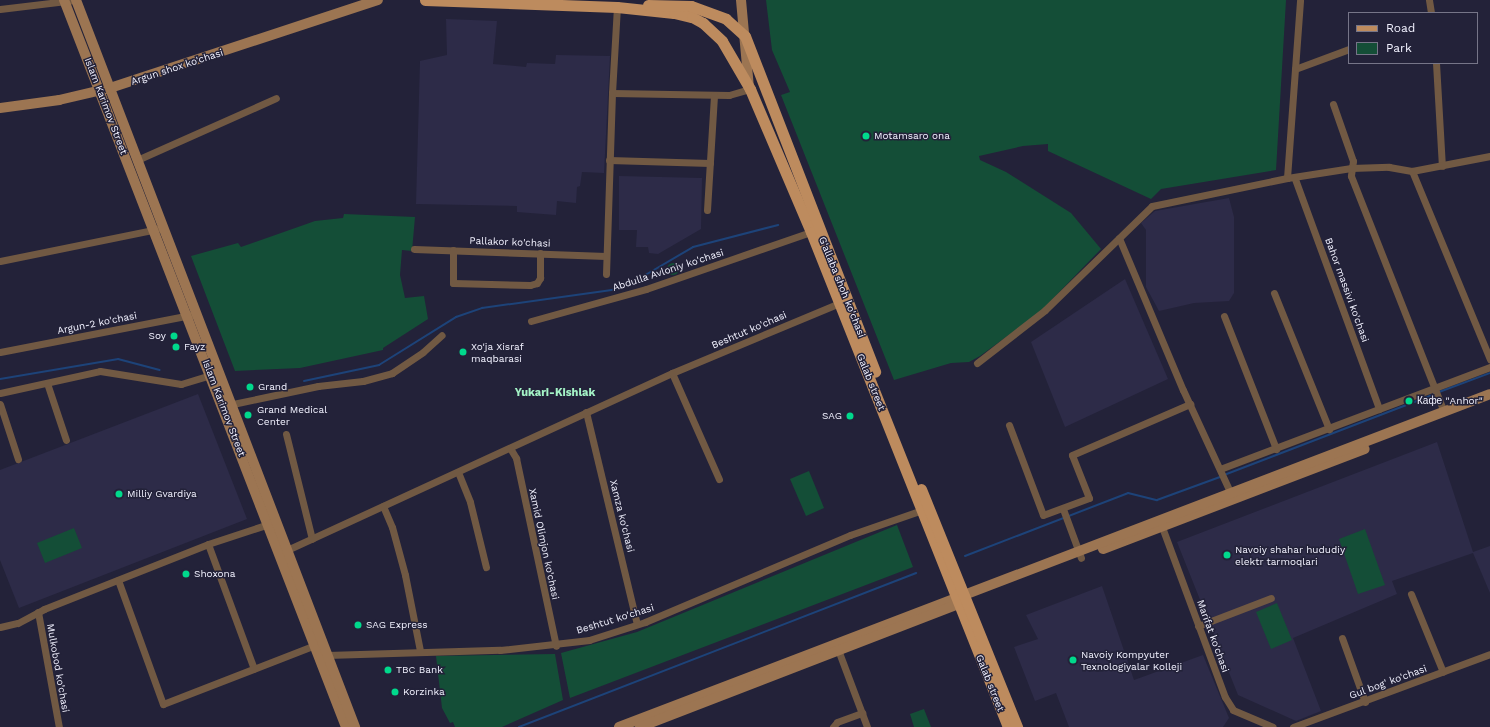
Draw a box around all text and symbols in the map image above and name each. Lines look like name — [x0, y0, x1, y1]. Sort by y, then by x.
legend — [1348, 12, 1478, 64]
text: Road — [1386, 21, 1415, 35]
text: Park — [1386, 41, 1412, 55]
street label: Argun shox ko'chasi — [129, 46, 225, 88]
street label: Islam Karimov Street — [82, 56, 130, 156]
place label: Motamsaro ona — [874, 130, 950, 142]
marker: Motamsaro ona — [861, 131, 871, 141]
street label: Pallakor ko'chasi — [469, 235, 551, 249]
street label: G'allaba shoh ko'chasi — [816, 235, 868, 339]
street label: Bahor massivi ko'chasi — [1322, 236, 1372, 344]
street label: Abdulla Avloniy ko'chasi — [610, 246, 726, 294]
street label: Argun-2 ko'chasi — [56, 309, 138, 337]
street label: Beshtut ko'chasi — [710, 309, 788, 351]
place label: Soy — [149, 330, 166, 342]
marker: Soy — [169, 331, 179, 341]
place label: Xo'ja Xisraf maqbarasi — [471, 340, 524, 364]
place label: Fayz — [184, 341, 205, 353]
marker: Fayz — [171, 342, 181, 352]
marker: Xo'ja Xisraf maqbarasi — [458, 347, 468, 357]
street label: Galab street — [854, 352, 888, 412]
street label: Islam Karimov Street — [200, 358, 248, 458]
place label: Grand — [258, 381, 287, 393]
marker: Grand — [245, 382, 255, 392]
district label: Yukari-Kishlak — [515, 386, 595, 400]
place label: Кафе "Anhor" — [1417, 395, 1482, 407]
marker: Кафе "Anhor" — [1404, 396, 1414, 406]
place label: Grand Medical Center — [257, 403, 327, 426]
marker: Grand Medical Center — [242, 409, 254, 421]
place label: SAG — [822, 410, 842, 422]
marker: SAG — [845, 411, 855, 421]
street label: Xamza ko'chasi — [607, 478, 637, 554]
street label: Xamid Olimjon ko'chasi — [526, 487, 562, 601]
place label: Milliy Gvardiya — [127, 488, 197, 500]
marker: Milliy Gvardiya — [114, 489, 124, 499]
place label: Navoiy shahar hududiy elektr tarmoqlari — [1235, 543, 1346, 566]
marker: Navoiy shahar hududiy elektr tarmoqlari — [1222, 550, 1232, 560]
place label: Shoxona — [194, 568, 235, 580]
marker: Shoxona — [181, 569, 191, 579]
street label: Marifat ko'chasi — [1194, 598, 1232, 674]
street label: Beshtut ko'chasi — [575, 601, 655, 637]
place label: SAG Express — [366, 619, 428, 631]
marker: SAG Express — [353, 620, 363, 630]
street label: Mulkobod ko'chasi — [44, 623, 72, 713]
place label: Navoiy Kompyuter Texnologiyalar Kolleji — [1081, 648, 1182, 672]
street label: Galab street — [973, 653, 1007, 713]
marker: Navoiy Kompyuter Texnologiyalar Kolleji — [1068, 655, 1078, 665]
street label: Gul bog' ko'chasi — [1347, 662, 1429, 702]
place label: TBC Bank — [396, 664, 443, 676]
marker: TBC Bank — [383, 665, 393, 675]
place label: Korzinka — [403, 686, 445, 698]
marker: Korzinka — [390, 687, 400, 697]

